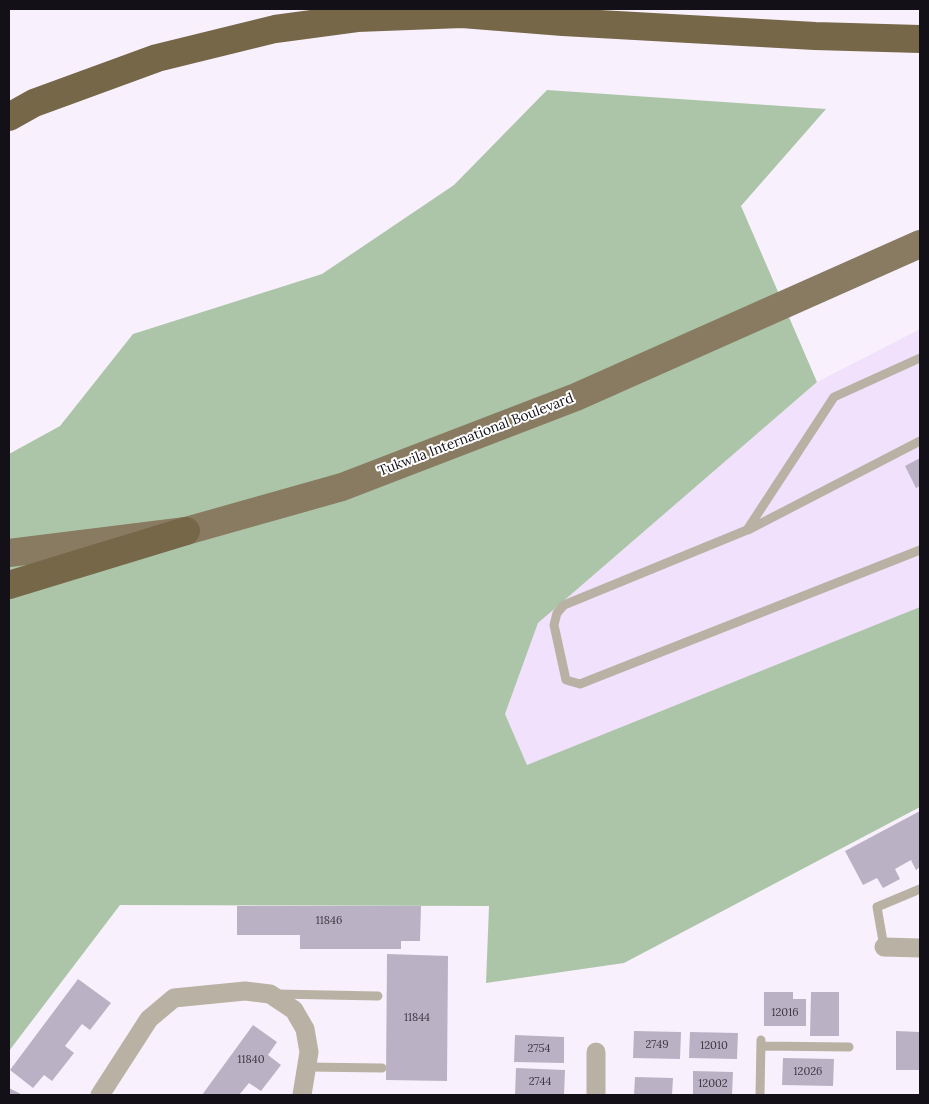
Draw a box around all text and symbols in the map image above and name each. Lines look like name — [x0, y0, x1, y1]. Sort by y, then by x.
street label: Tukwila International Boulevard — [376, 390, 576, 480]
house number: 11846 — [316, 914, 342, 928]
house number: 12016 — [771, 1006, 799, 1020]
house number: 11844 — [404, 1011, 430, 1025]
house number: 2749 — [645, 1038, 669, 1052]
house number: 12010 — [700, 1039, 728, 1053]
house number: 2754 — [528, 1042, 550, 1056]
house number: 11840 — [238, 1053, 264, 1067]
house number: 12026 — [794, 1065, 822, 1079]
house number: 2744 — [529, 1075, 551, 1089]
house number: 12002 — [698, 1077, 728, 1091]

